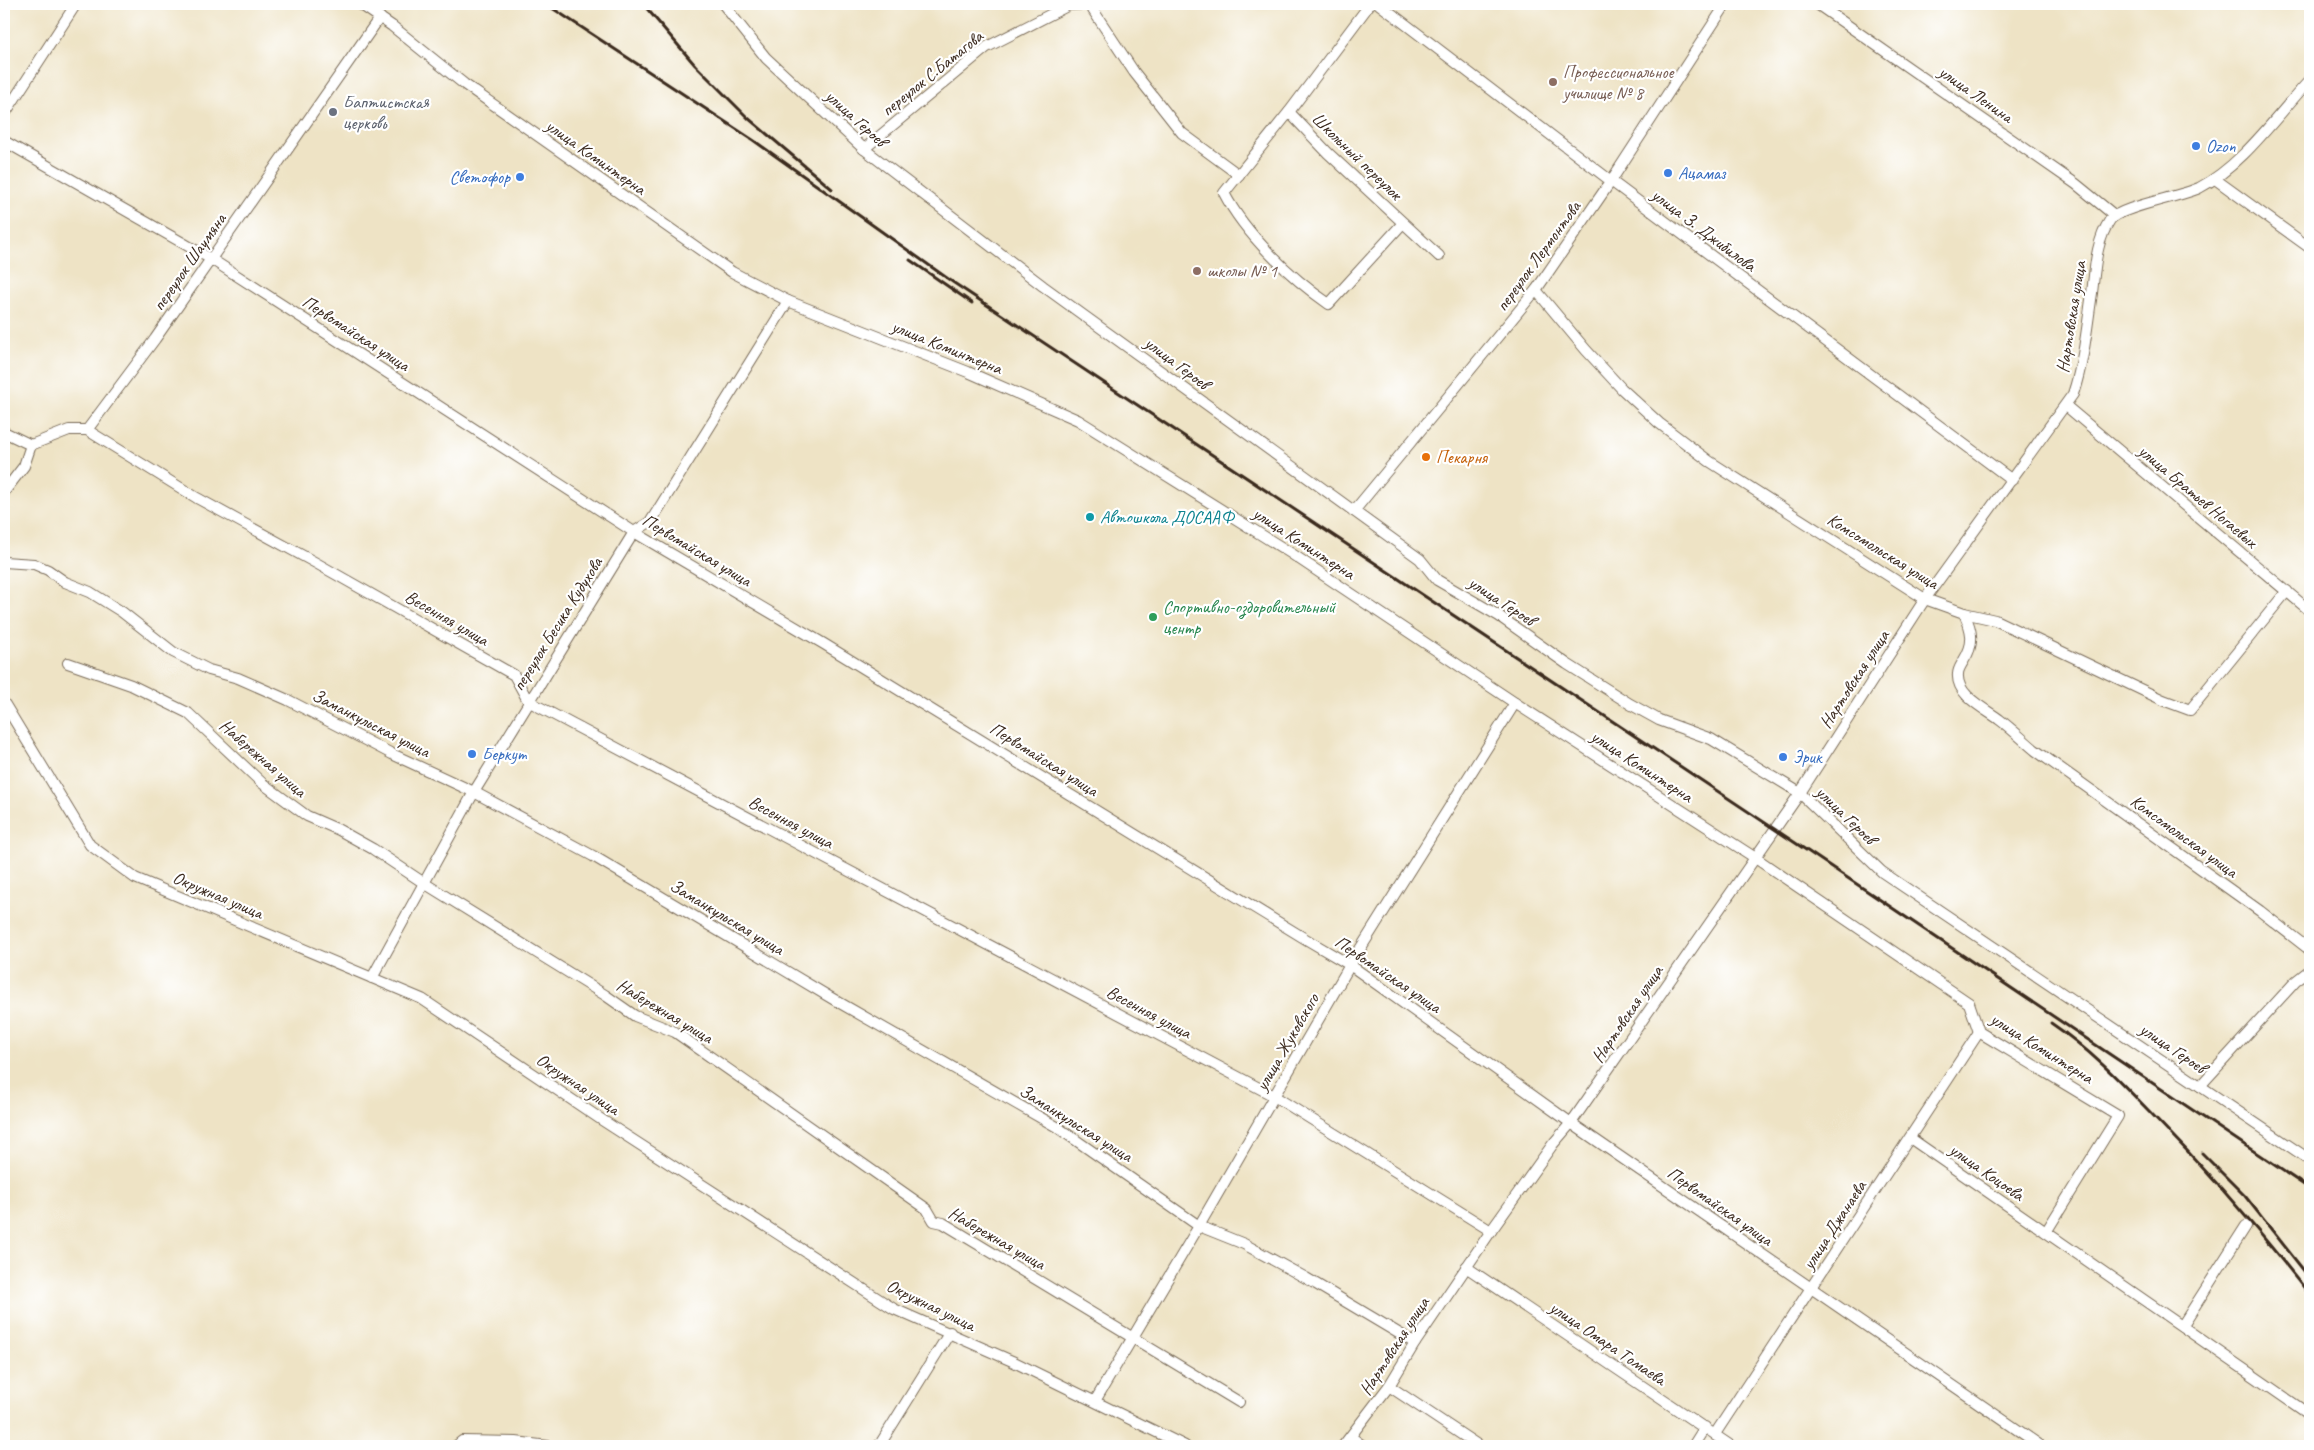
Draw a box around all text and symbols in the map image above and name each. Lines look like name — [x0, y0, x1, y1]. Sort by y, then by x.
street label: переулок С.Батагова — [877, 25, 988, 121]
street label: улица Ленина — [1934, 60, 2019, 128]
place label: Профессиональное училище № 8 — [1562, 61, 1675, 104]
marker: Профессиональное училище № 8 — [1547, 76, 1559, 88]
street label: улица Героев — [820, 84, 895, 154]
place label: Баптистская церковь — [343, 91, 430, 134]
marker: Баптистская церковь — [327, 106, 339, 118]
street label: Школьный переулок — [1307, 108, 1408, 206]
street label: улица Коминтерна — [541, 114, 651, 200]
place label: Ozon — [2206, 135, 2236, 157]
marker: Ozon — [2190, 140, 2202, 152]
place label: Ацамаз — [1678, 162, 1727, 184]
place label: Светофор — [450, 166, 511, 188]
marker: Ацамаз — [1662, 167, 1674, 179]
marker: Светофор — [514, 171, 526, 183]
street label: улица З. Джибилова — [1647, 183, 1761, 277]
street label: переулок Лермонтова — [1491, 195, 1586, 315]
street label: переулок Шаумяна — [147, 208, 232, 315]
street label: Нартовская улица — [2051, 259, 2091, 374]
place label: школы № 1 — [1207, 260, 1278, 282]
marker: школы № 1 — [1191, 265, 1203, 277]
street label: Первомайская улица — [298, 290, 415, 377]
street label: улица Коминтерна — [888, 314, 1006, 380]
street label: улица Героев — [1140, 331, 1217, 397]
street label: улица Братьев Ногаевых — [2133, 439, 2263, 553]
place label: Пекарня — [1436, 446, 1489, 468]
marker: Пекарня — [1420, 451, 1432, 463]
street label: улица Коминтерна — [1248, 501, 1360, 585]
place label: Автошкола ДОСААФ — [1100, 506, 1236, 528]
street label: Комсомольская улица — [1823, 508, 1944, 595]
street label: Первомайская улица — [638, 509, 757, 592]
marker: Автошкола ДОСААФ — [1084, 511, 1096, 523]
street label: переулок Бесика Кудухова — [507, 552, 608, 695]
street label: улица Героев — [1464, 571, 1543, 633]
street label: Весенняя улица — [401, 585, 494, 651]
place label: Спортивно-оздоровительный центр — [1163, 596, 1337, 639]
marker: Спортивно-оздоровительный центр — [1147, 611, 1159, 623]
street label: Нартовская улица — [1814, 625, 1894, 732]
street label: Заманкульская улица — [308, 684, 435, 763]
street label: Набережная улица — [215, 714, 312, 803]
street label: Первомайская улица — [986, 717, 1104, 802]
street label: улица Коминтерна — [1586, 724, 1698, 808]
place label: Беркут — [482, 743, 528, 765]
place label: Эрик — [1793, 746, 1823, 768]
marker: Беркут — [466, 748, 478, 760]
marker: Эрик — [1777, 751, 1789, 763]
street label: улица Героев — [1811, 780, 1884, 852]
street label: Комсомольская улица — [2126, 790, 2243, 883]
street label: Весенняя улица — [745, 791, 838, 854]
street label: Окружная улица — [170, 866, 268, 924]
street label: Заманкульская улица — [666, 874, 790, 961]
street label: Первомайская улица — [1331, 930, 1447, 1019]
street label: Нартовская улица — [1586, 960, 1668, 1067]
street label: Набережная улица — [613, 974, 718, 1049]
street label: Весенняя улица — [1103, 981, 1196, 1044]
street label: улица Жуковского — [1250, 988, 1324, 1095]
street label: улица Коминтерна — [1986, 1007, 2098, 1089]
street label: улица Героев — [2135, 1017, 2214, 1081]
street label: Окружная улица — [532, 1048, 625, 1121]
street label: Заманкульская улица — [1015, 1079, 1138, 1168]
street label: улица Коцоева — [1945, 1138, 2029, 1206]
street label: Первомайская улица — [1663, 1162, 1778, 1251]
street label: улица Джанаева — [1797, 1176, 1871, 1274]
street label: Набережная улица — [945, 1201, 1051, 1275]
street label: Окружная улица — [883, 1274, 980, 1337]
street label: Нартовская улица — [1354, 1292, 1434, 1399]
street label: улица Омара Томаева — [1545, 1296, 1672, 1391]

